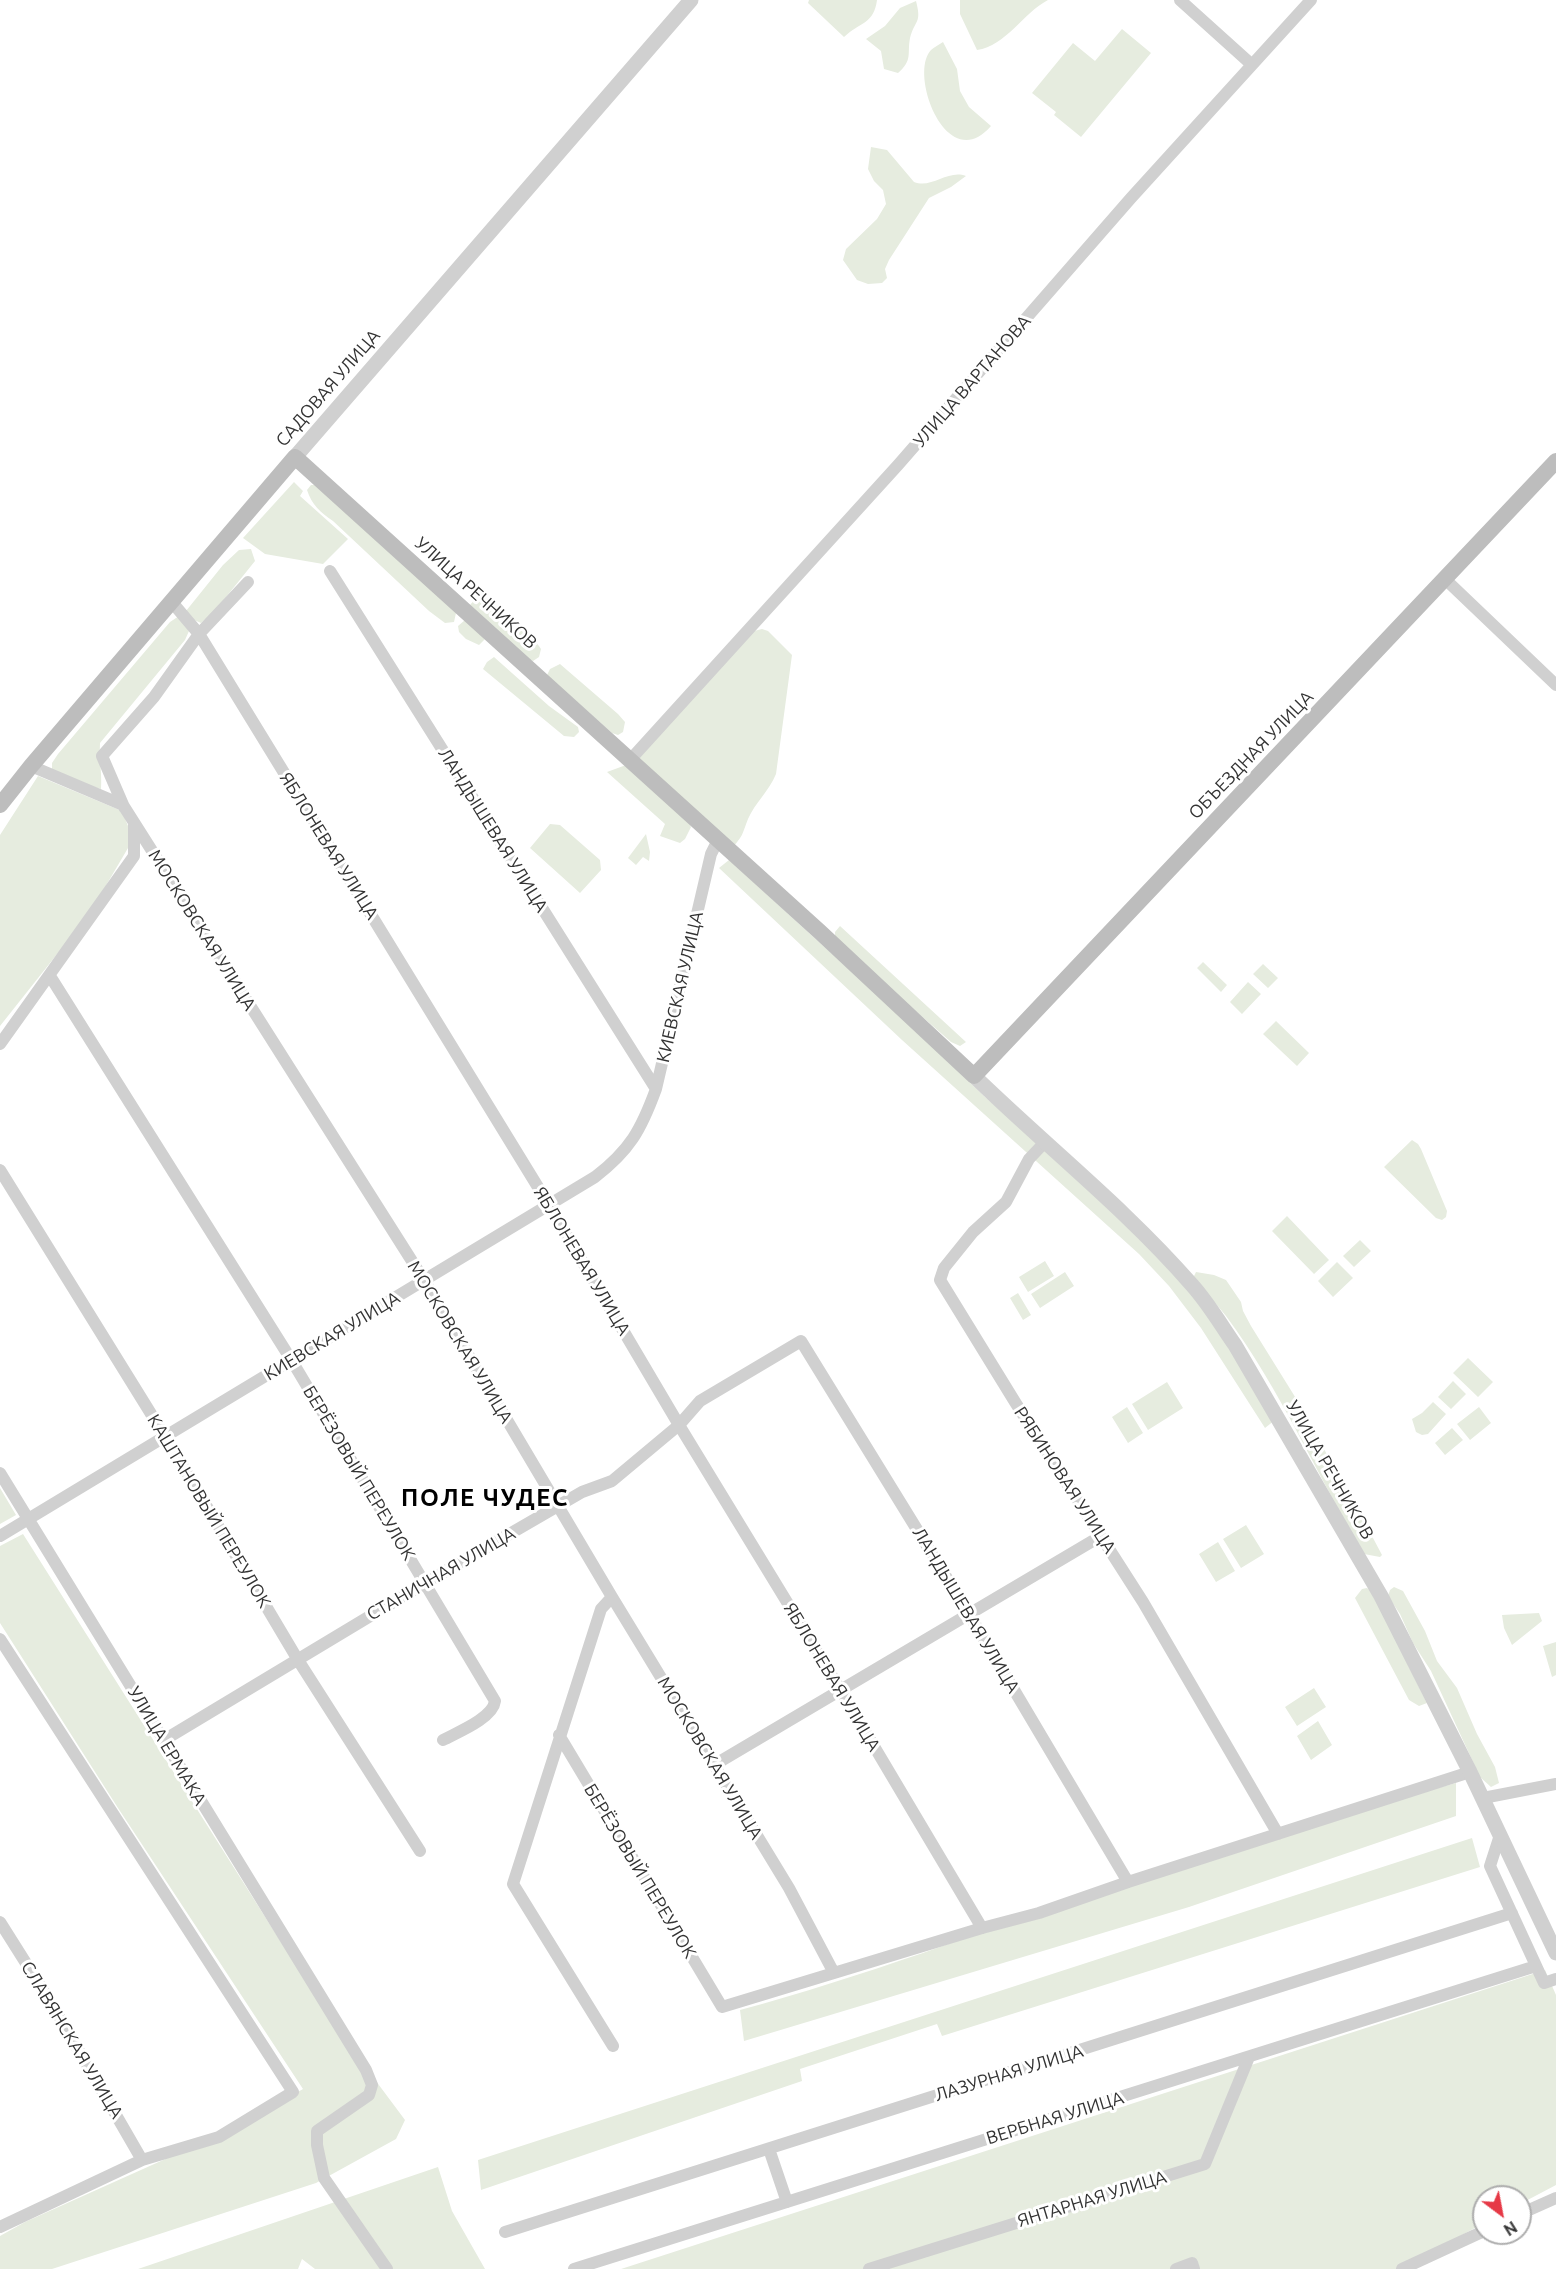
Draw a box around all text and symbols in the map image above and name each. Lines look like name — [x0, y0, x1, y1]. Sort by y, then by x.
street label: УЛИЦА ВАРТАНОВА — [909, 311, 1035, 451]
street label: САДОВАЯ УЛИЦА — [271, 325, 385, 451]
street label: УЛИЦА РЕЧНИКОВ — [411, 533, 541, 653]
street label: ОБЪЕЗДНАЯ УЛИЦА — [1184, 686, 1318, 824]
street label: ЛАНДЫШЕВАЯ УЛИЦА — [434, 744, 552, 916]
street label: ЯБЛОНЕВАЯ УЛИЦА — [275, 768, 383, 924]
street label: МОСКОВСКАЯ УЛИЦА — [144, 846, 260, 1014]
street label: КИЕВСКАЯ УЛИЦА — [652, 909, 708, 1065]
street label: ЯБЛОНЕВАЯ УЛИЦА — [529, 1183, 635, 1339]
street label: МОСКОВСКАЯ УЛИЦА — [403, 1257, 517, 1427]
street label: КИЕВСКАЯ УЛИЦА — [260, 1287, 404, 1385]
street label: БЕРЁЗОВЫЙ ПЕРЕУЛОК — [298, 1382, 420, 1564]
street label: УЛИЦА РЕЧНИКОВ — [1281, 1397, 1379, 1543]
street label: РЯБИНОВАЯ УЛИЦА — [1010, 1403, 1120, 1557]
street label: КАШТАНОВЫЙ ПЕРЕУЛОК — [143, 1410, 275, 1612]
district label: ПОЛЕ ЧУДЕС — [401, 1484, 569, 1512]
street label: СТАНИЧНАЯ УЛИЦА — [363, 1523, 519, 1625]
street label: ЛАНДЫШЕВАЯ УЛИЦА — [908, 1523, 1024, 1697]
street label: ЯБЛОНЕВАЯ УЛИЦА — [779, 1599, 885, 1755]
street label: МОСКОВСКАЯ УЛИЦА — [653, 1673, 767, 1843]
street label: УЛИЦА ЕРМАКА — [123, 1683, 211, 1809]
street label: БЕРЁЗОВЫЙ ПЕРЕУЛОК — [579, 1780, 701, 1962]
street label: СЛАВЯНСКАЯ УЛИЦА — [16, 1957, 128, 2123]
street label: ЛАЗУРНАЯ УЛИЦА — [932, 2040, 1086, 2106]
street label: ВЕРБНАЯ УЛИЦА — [984, 2087, 1126, 2149]
street label: ЯНТАРНАЯ УЛИЦА — [1015, 2166, 1169, 2232]
north arrow — [1472, 2185, 1532, 2245]
text: N — [1501, 2218, 1520, 2239]

